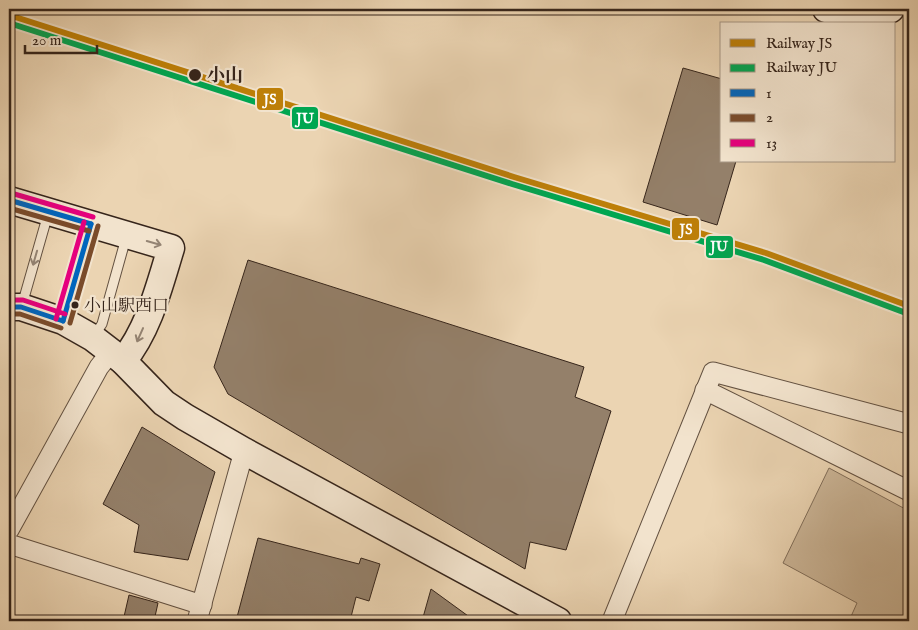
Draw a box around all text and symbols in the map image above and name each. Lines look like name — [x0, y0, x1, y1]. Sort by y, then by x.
scale bar — [25, 22, 98, 54]
legend — [720, 22, 896, 162]
text: 20 m — [32, 31, 62, 50]
text: Railway JS — [766, 34, 832, 53]
text: Railway JU — [766, 58, 838, 77]
place label: 小山 — [207, 65, 243, 88]
marker: 小山 — [187, 67, 203, 83]
text: 1 — [766, 84, 772, 103]
line badge: JS — [256, 87, 284, 111]
text: JS — [262, 91, 276, 109]
line badge: JU — [291, 106, 319, 130]
text: 2 — [766, 108, 773, 127]
text: JU — [294, 110, 315, 128]
text: 13 — [766, 134, 777, 153]
line badge: JS — [671, 217, 700, 241]
text: JS — [678, 221, 692, 239]
line badge: JU — [705, 235, 734, 259]
text: JU — [708, 238, 729, 256]
one-way arrow — [146, 239, 162, 249]
one-way arrow — [30, 250, 40, 266]
place label: 小山駅西口 — [84, 296, 169, 317]
marker: 小山駅西口 — [70, 300, 80, 310]
one-way arrow — [135, 327, 145, 342]

